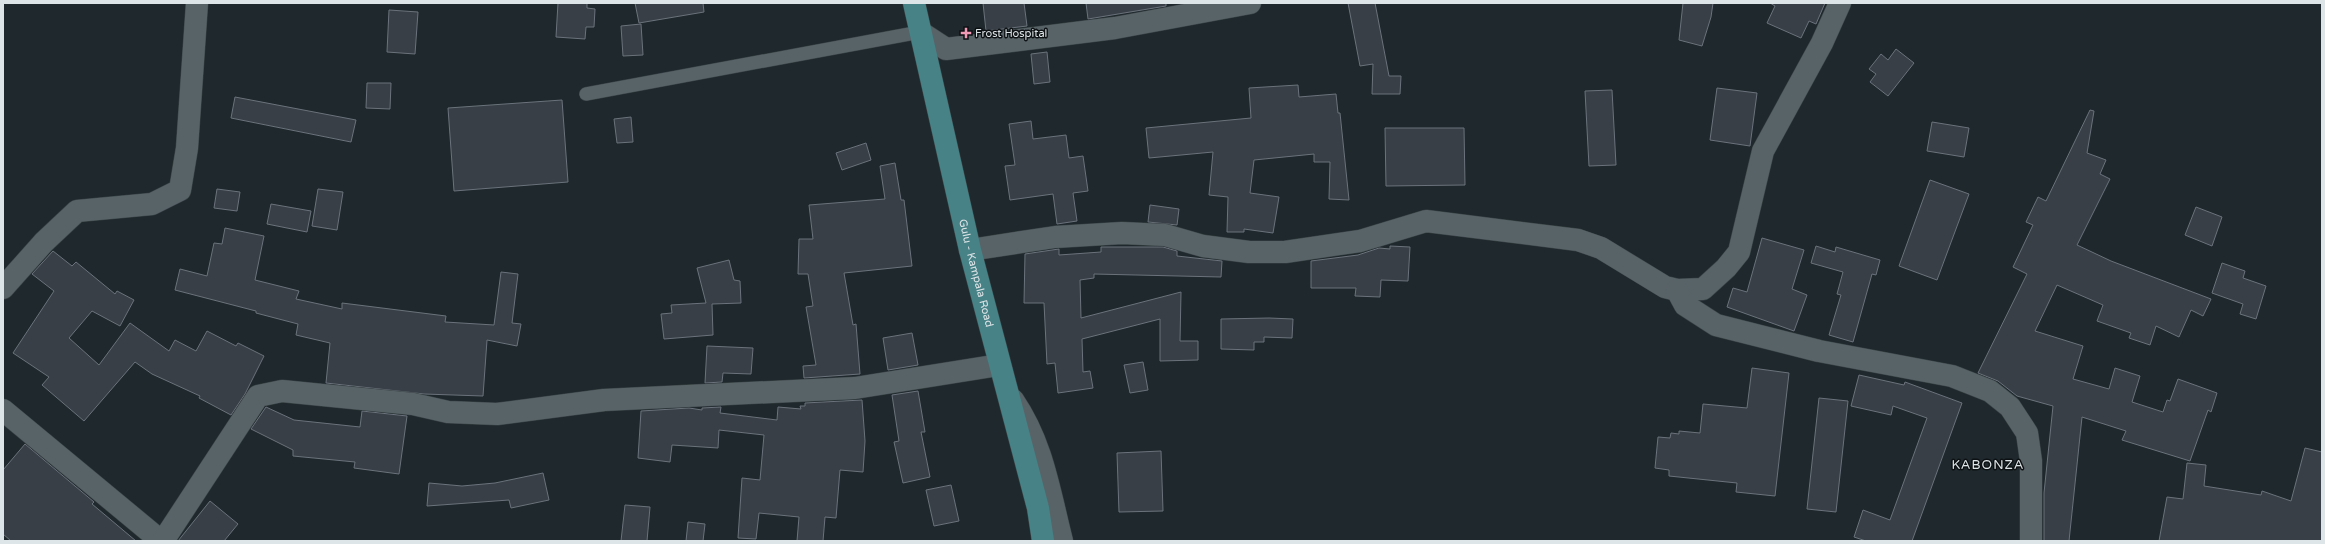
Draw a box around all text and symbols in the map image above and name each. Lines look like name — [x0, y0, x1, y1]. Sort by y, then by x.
marker: Frost Hospital — [960, 27, 972, 39]
place label: Frost Hospital — [975, 27, 1047, 40]
street label: Gulu - Kampala Road — [957, 218, 996, 328]
district label: KABONZA — [1951, 457, 2025, 473]

